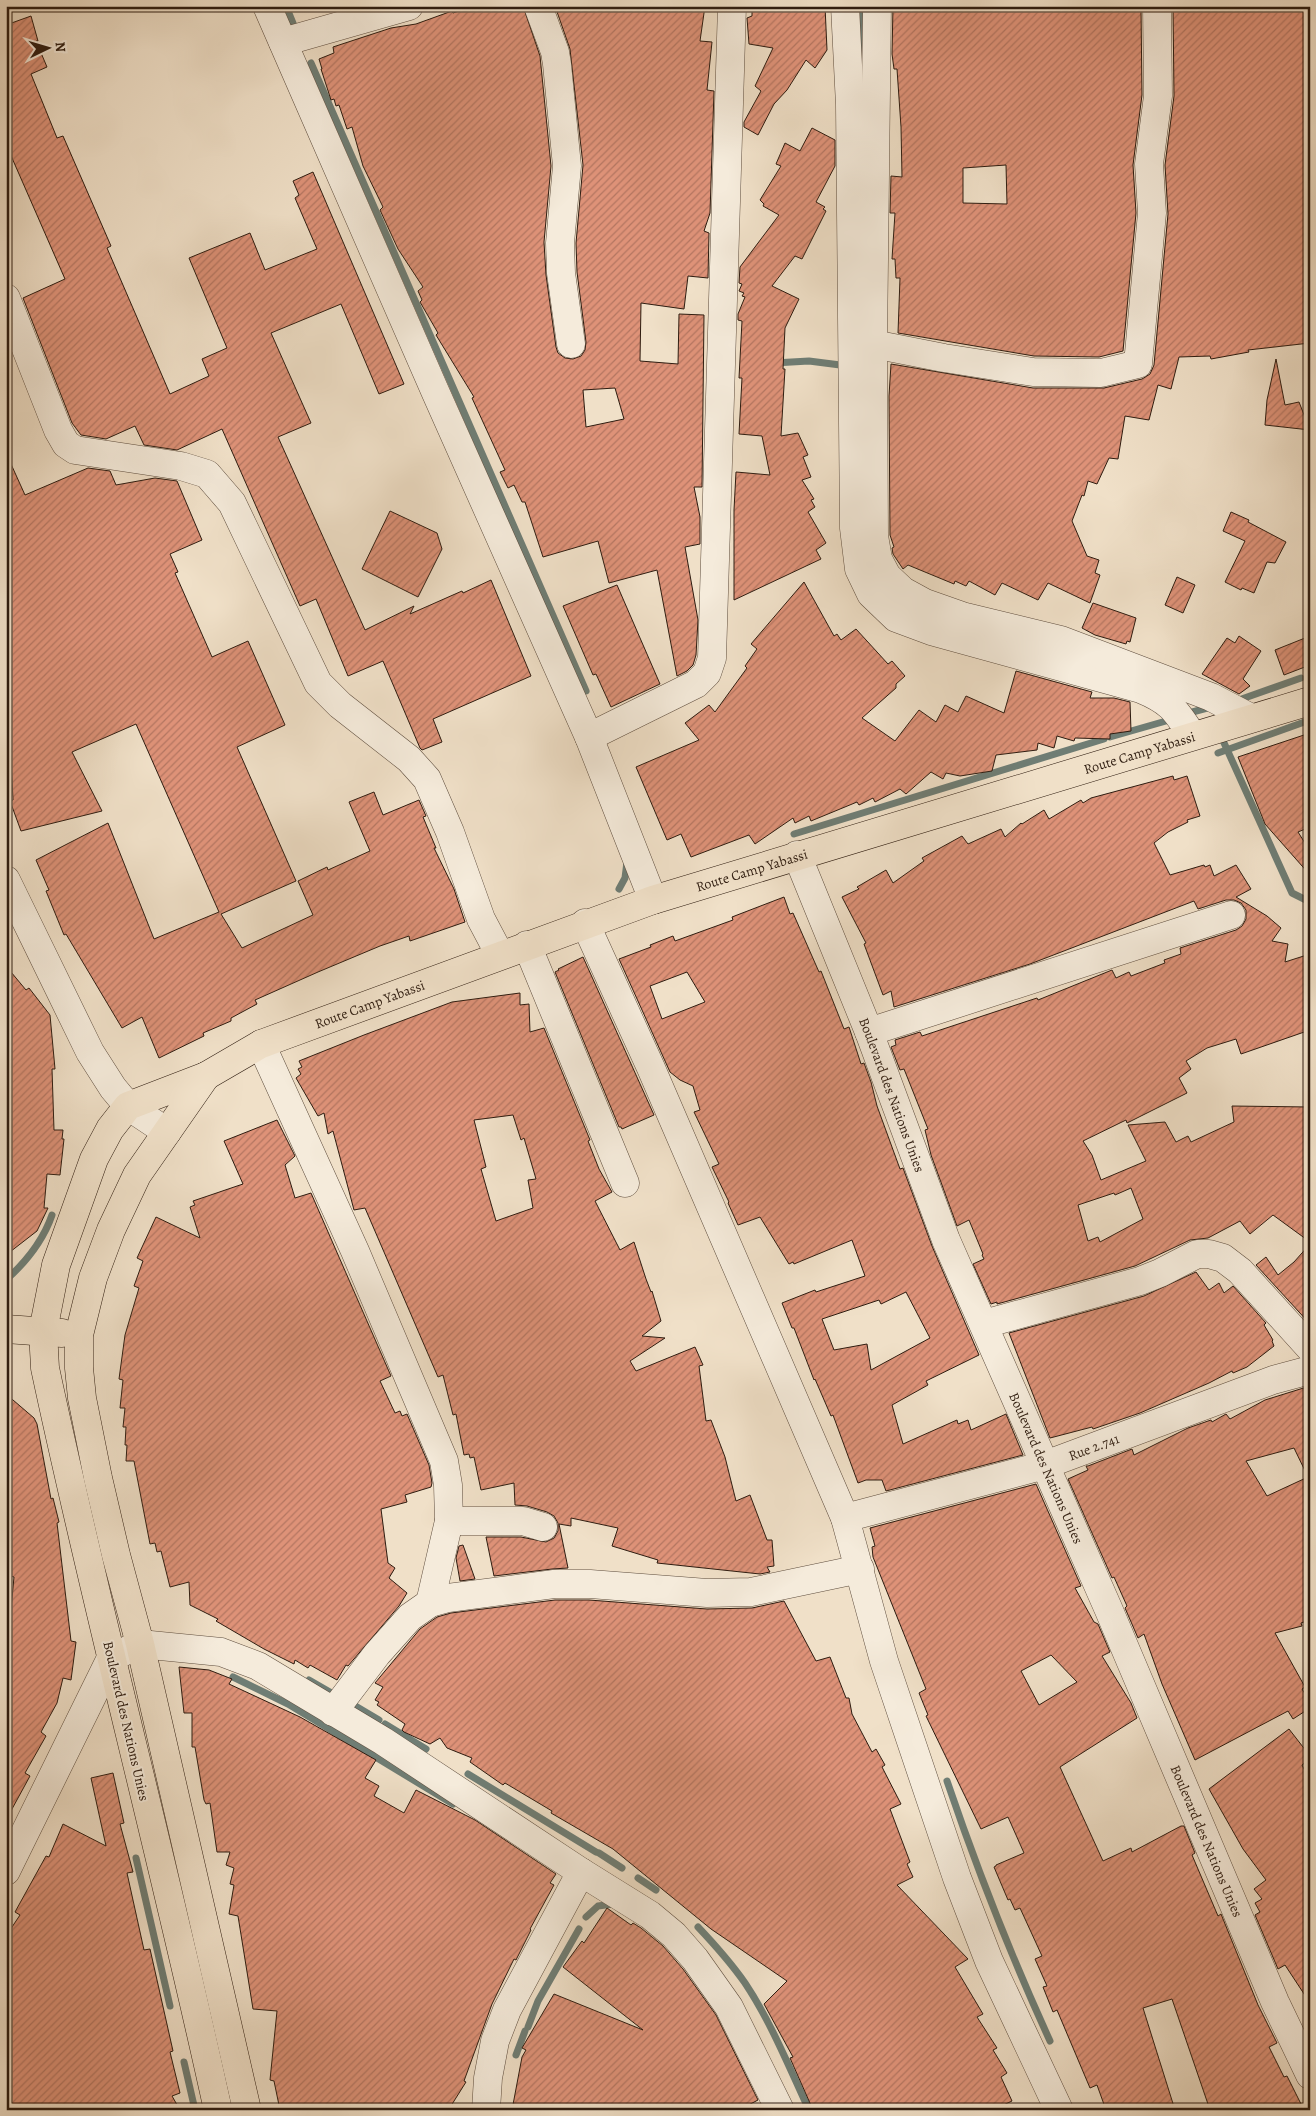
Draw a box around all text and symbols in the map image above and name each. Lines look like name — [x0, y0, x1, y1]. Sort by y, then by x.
north arrow — [22, 22, 72, 72]
text: N — [51, 41, 70, 53]
street label: Route Camp Yabassi — [1081, 727, 1197, 779]
street label: Route Camp Yabassi — [694, 844, 810, 896]
street label: Route Camp Yabassi — [312, 975, 427, 1033]
street label: Boulevard des Nations Unies — [855, 1015, 930, 1175]
street label: Boulevard des Nations Unies — [1005, 1389, 1088, 1547]
street label: Rue 2.741 — [1066, 1429, 1122, 1465]
street label: Boulevard des Nations Unies — [98, 1639, 154, 1803]
street label: Boulevard des Nations Unies — [1166, 1762, 1247, 1920]

